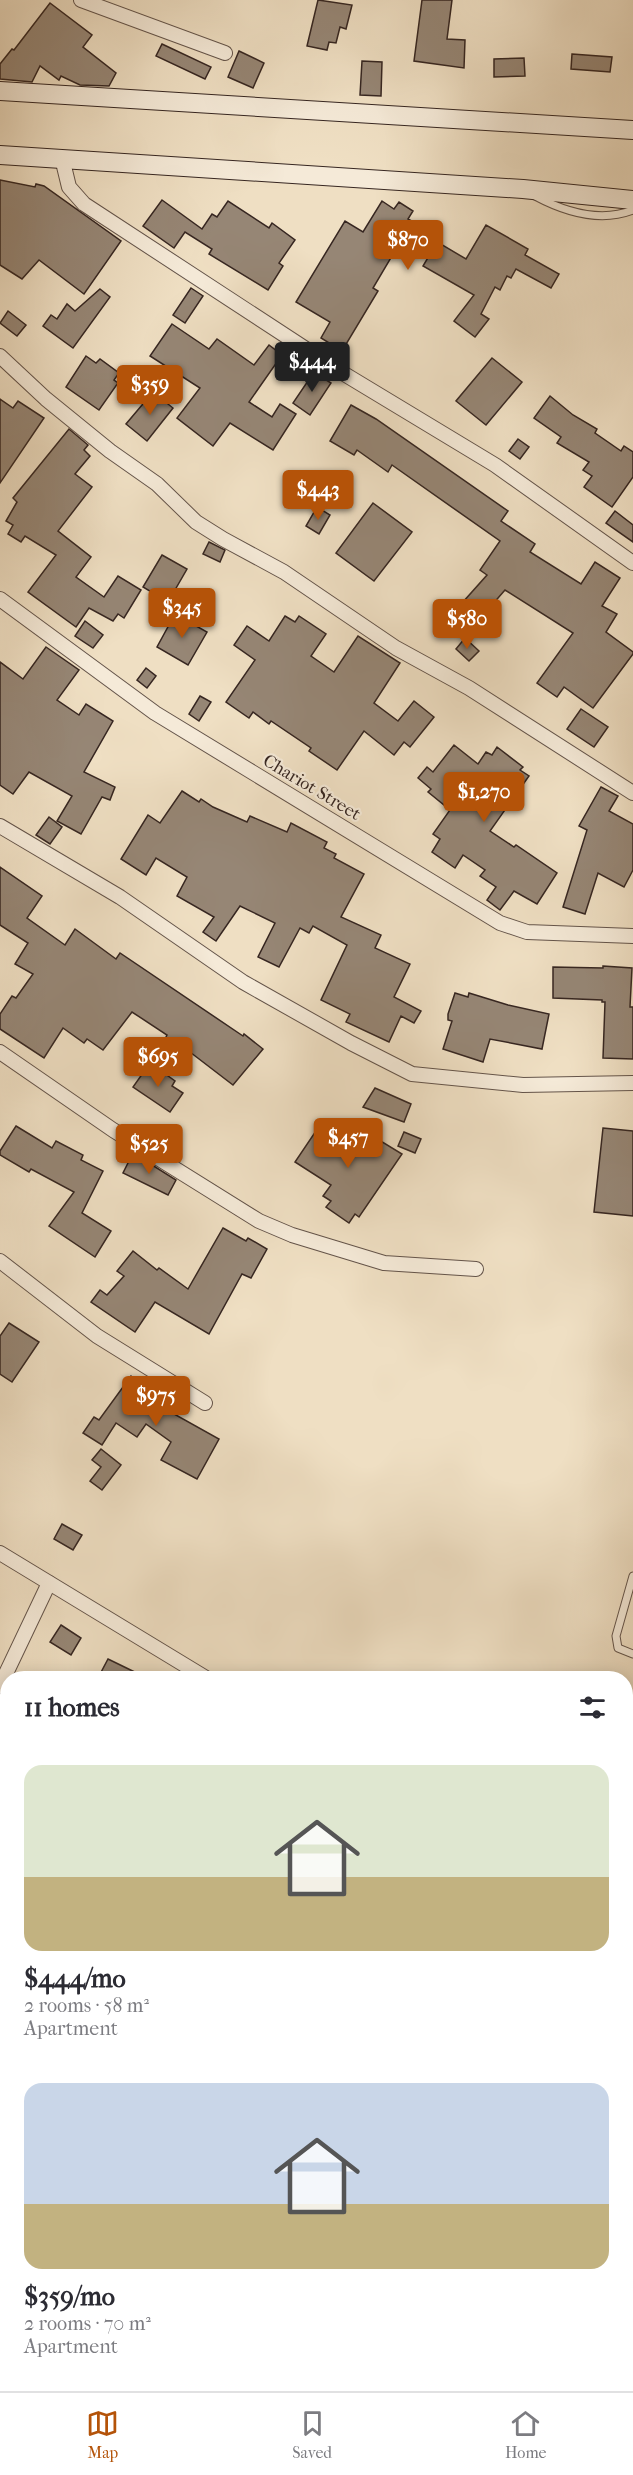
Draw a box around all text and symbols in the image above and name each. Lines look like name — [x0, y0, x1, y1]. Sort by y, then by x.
pin: $870 — [372, 220, 444, 271]
text: $870 — [387, 228, 429, 251]
pin: $444 — [276, 342, 348, 393]
text: $444 — [289, 350, 335, 373]
pin: $359 — [114, 365, 186, 416]
text: $359 — [131, 373, 169, 396]
pin: $443 — [282, 470, 354, 521]
text: $443 — [297, 478, 339, 501]
pin: $345 — [146, 588, 218, 639]
text: $345 — [162, 596, 202, 619]
pin: $580 — [431, 599, 503, 650]
text: $580 — [447, 607, 487, 630]
street label: Chariot Street — [259, 750, 365, 825]
pin: $1,270 — [435, 772, 533, 823]
text: $1,270 — [457, 780, 511, 803]
pin: $695 — [122, 1037, 194, 1088]
text: $695 — [138, 1045, 178, 1068]
pin: $457 — [312, 1118, 384, 1169]
pin: $525 — [113, 1124, 185, 1175]
text: $457 — [328, 1126, 368, 1149]
text: $525 — [130, 1132, 168, 1155]
pin: $975 — [120, 1376, 192, 1427]
text: $975 — [136, 1384, 176, 1407]
icon: filters — [576, 1691, 609, 1724]
text: 11 homes — [24, 1692, 120, 1723]
icon: home — [263, 1804, 371, 1912]
text: $444/mo — [24, 1963, 126, 1994]
text: 2 rooms · 58 m² — [24, 1994, 149, 2017]
text: Apartment — [24, 2017, 118, 2040]
icon: home — [263, 2122, 371, 2230]
text: $359/mo — [24, 2281, 115, 2312]
text: 2 rooms · 70 m² — [24, 2312, 151, 2335]
text: Apartment — [24, 2335, 118, 2358]
tab: Map — [86, 2407, 119, 2462]
tab: Saved — [292, 2407, 332, 2462]
tab: Home — [505, 2407, 547, 2462]

